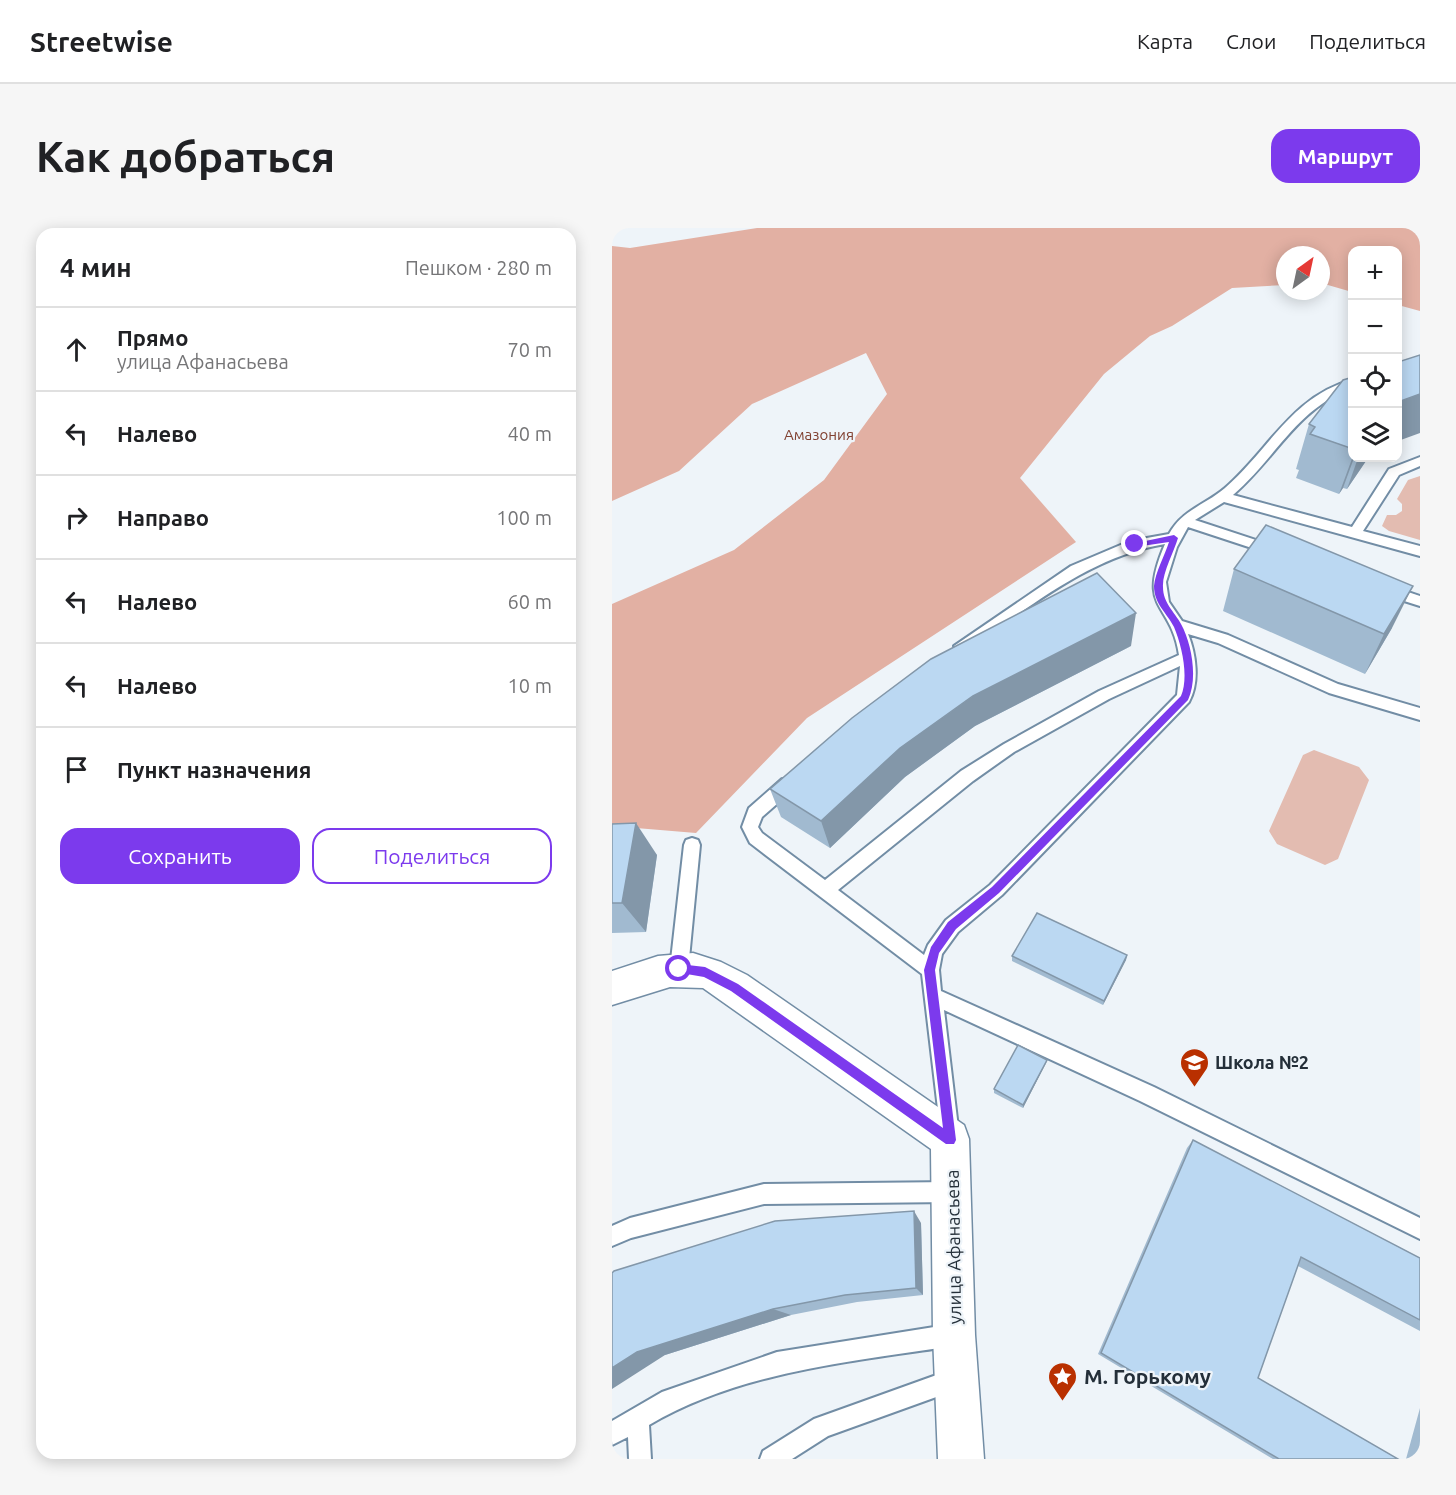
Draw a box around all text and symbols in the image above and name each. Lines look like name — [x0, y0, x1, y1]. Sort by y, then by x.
text: Streetwise — [30, 26, 173, 57]
text: Карта — [1137, 29, 1193, 53]
text: Слои — [1226, 29, 1276, 53]
text: Поделиться — [1309, 29, 1426, 53]
button: Маршрут — [1271, 129, 1420, 183]
text: Как добраться — [36, 133, 335, 180]
north arrow — [1276, 246, 1330, 300]
map controls — [1348, 246, 1402, 462]
button: + — [1348, 246, 1402, 300]
text: 4 мин — [60, 253, 132, 282]
text: Пешком · 280 m — [405, 256, 552, 279]
button: − — [1348, 300, 1402, 354]
text: Прямо — [117, 325, 188, 350]
icon: ahead — [60, 333, 93, 366]
text: 70 m — [508, 338, 552, 361]
text: улица Афанасьева — [117, 350, 289, 373]
button: locate — [1348, 354, 1402, 408]
button: layers — [1348, 408, 1402, 462]
icon: left — [60, 417, 93, 450]
text: Налево — [117, 421, 197, 446]
text: 40 m — [508, 422, 552, 445]
park label: Амазония — [784, 426, 854, 443]
icon: right — [60, 501, 93, 534]
text: Направо — [117, 505, 209, 530]
text: 100 m — [496, 506, 552, 529]
route end — [1121, 530, 1147, 556]
icon: left — [60, 585, 93, 618]
text: Налево — [117, 589, 197, 614]
text: 60 m — [508, 590, 552, 613]
icon: left — [60, 669, 93, 702]
text: Налево — [117, 673, 197, 698]
text: 10 m — [508, 674, 552, 697]
icon: arrive — [60, 753, 93, 786]
text: Пункт назначения — [117, 757, 311, 782]
button: Сохранить — [60, 828, 300, 884]
button: Поделиться — [312, 828, 552, 884]
route start — [665, 955, 691, 981]
school or university icon: Школа №2 — [1178, 1046, 1210, 1088]
place label: Школа №2 — [1215, 1052, 1309, 1072]
street label: улица Афанасьева — [942, 1170, 964, 1324]
place icon: М. Горькому — [1047, 1360, 1079, 1402]
place label: М. Горькому — [1084, 1364, 1211, 1388]

